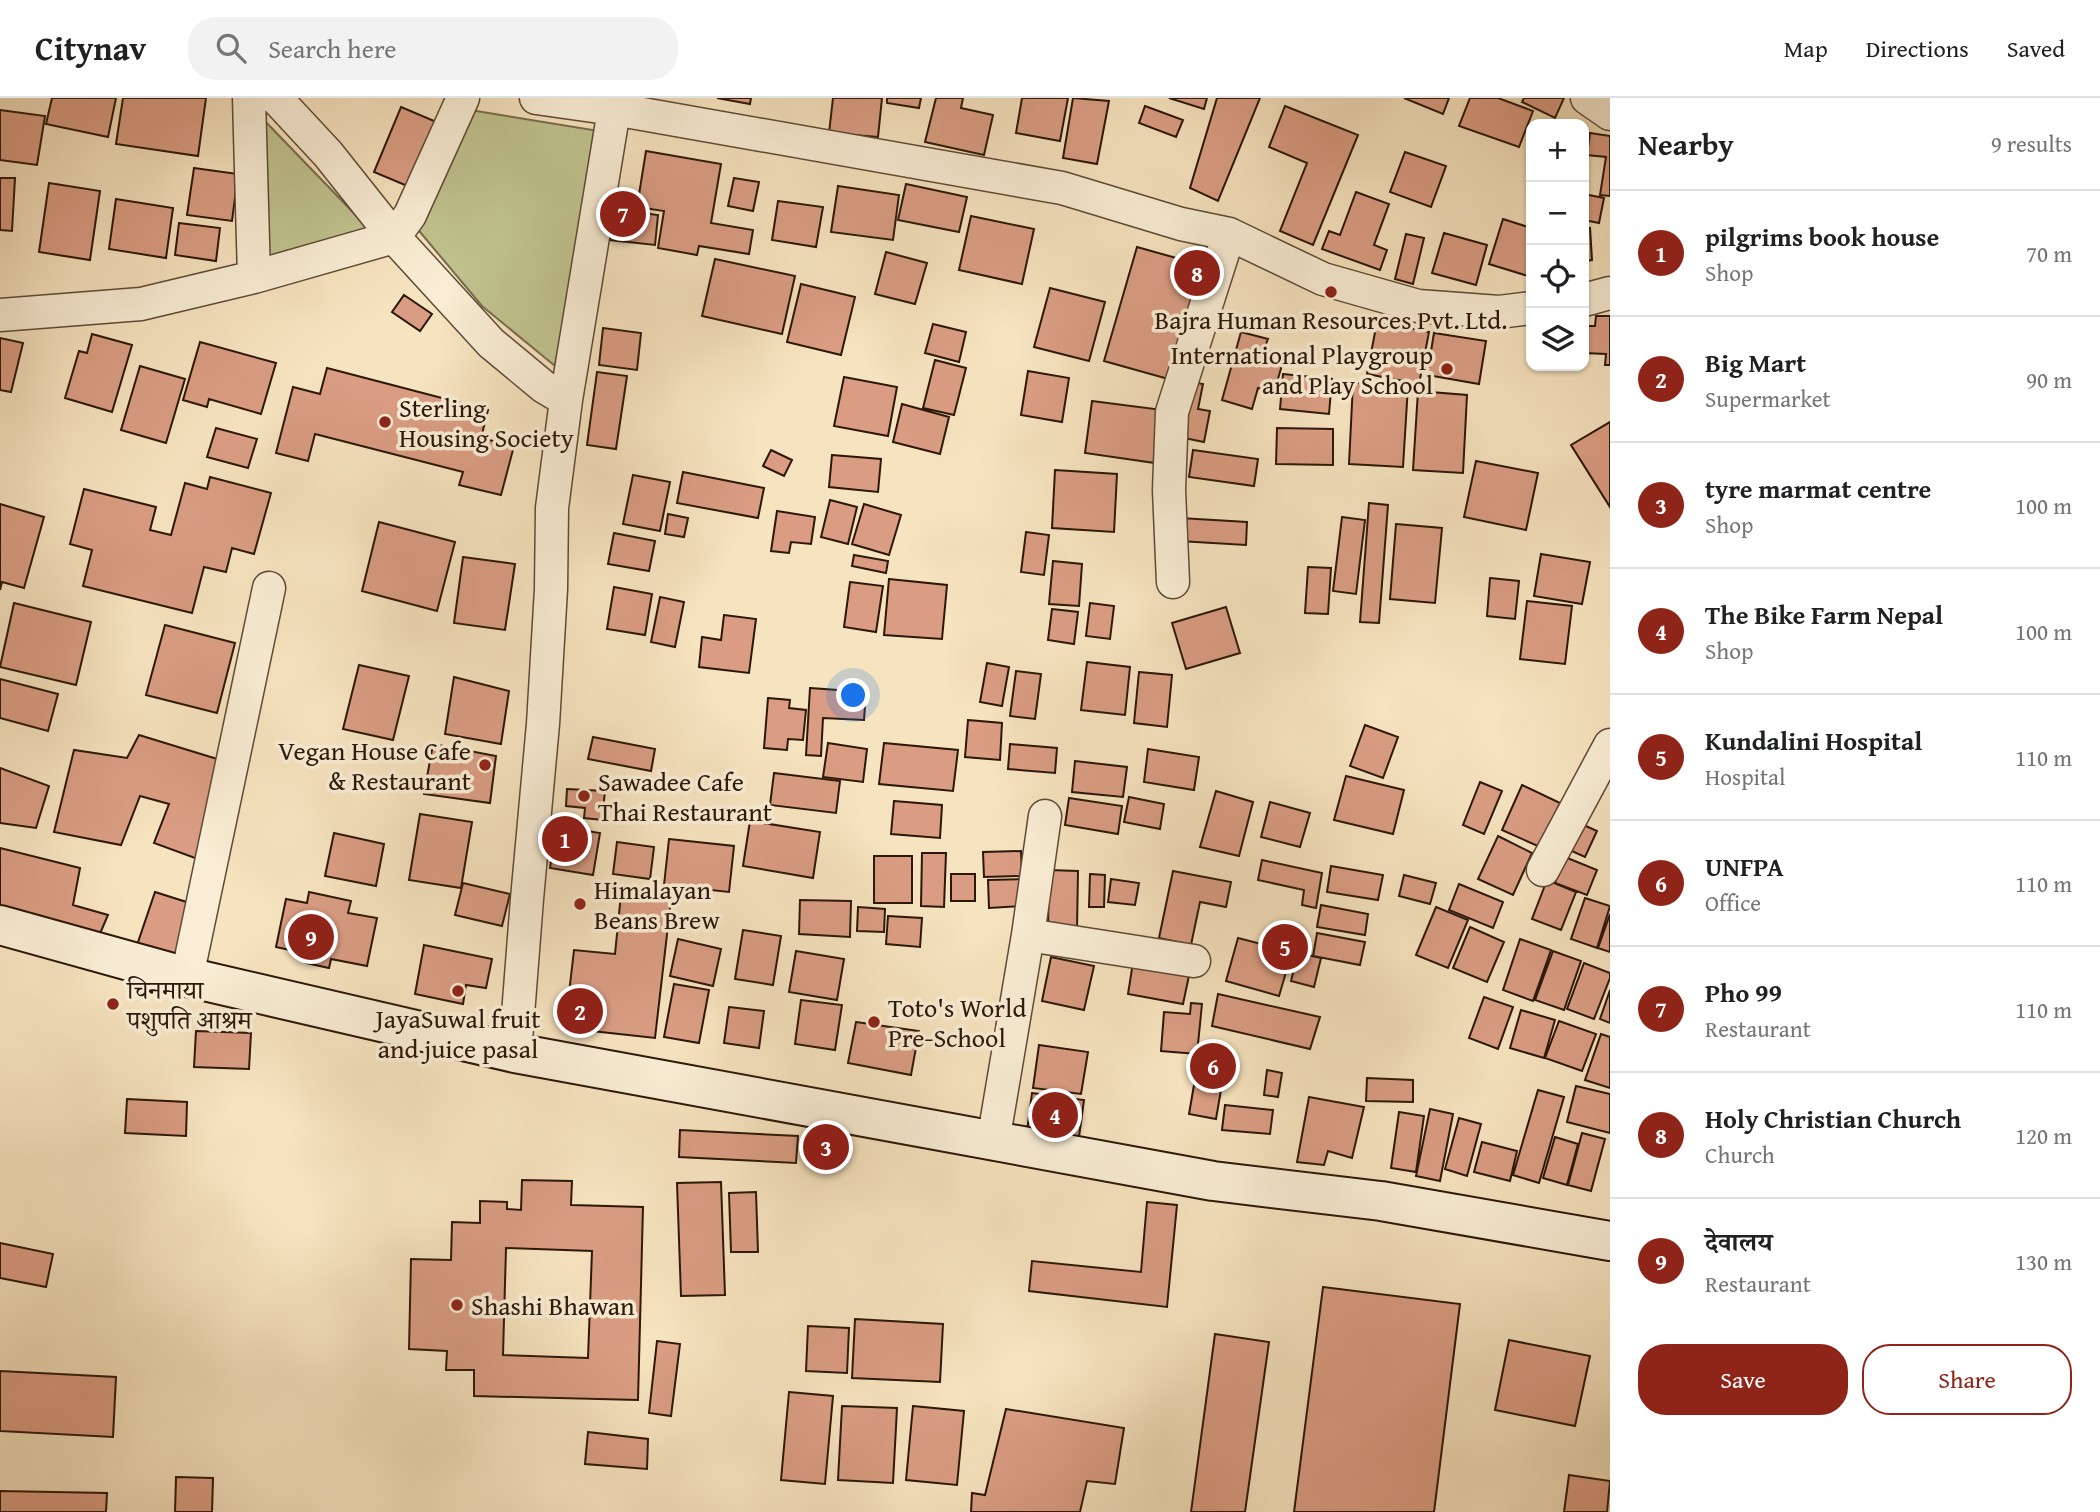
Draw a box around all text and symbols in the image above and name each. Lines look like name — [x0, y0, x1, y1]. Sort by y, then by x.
search box — [188, 17, 678, 80]
text: Citynav — [35, 24, 146, 72]
icon: search — [212, 29, 250, 67]
text: Search here — [268, 29, 396, 68]
text: Map — [1784, 31, 1828, 66]
text: Directions — [1866, 31, 1969, 66]
text: Saved — [2007, 31, 2065, 66]
map controls — [1526, 119, 1589, 371]
button: + — [1526, 119, 1589, 182]
text: Nearby — [1638, 122, 1734, 166]
text: 9 results — [1991, 127, 2072, 160]
button: − — [1526, 182, 1589, 245]
pin: 7 — [600, 188, 646, 240]
text: pilgrims book house — [1705, 217, 1939, 256]
text: 1 — [1655, 237, 1667, 270]
text: 70 m — [2026, 237, 2072, 270]
button: locate — [1526, 245, 1589, 308]
pin: 8 — [1174, 247, 1220, 299]
text: Shop — [1705, 256, 1753, 289]
marker: Bajra Human Resources Pvt. Ltd. — [1323, 284, 1339, 300]
place label: Bajra Human Resources Pvt. Ltd. — [1155, 300, 1507, 339]
button: layers — [1526, 308, 1589, 371]
place label: International Playgroup and Play School — [1171, 335, 1433, 404]
text: Big Mart — [1705, 343, 1806, 382]
marker: International Playgroup and Play School — [1439, 361, 1455, 377]
text: 2 — [1655, 363, 1667, 396]
text: 90 m — [2026, 363, 2072, 396]
text: Supermarket — [1705, 382, 1831, 415]
place label: Sterling Housing Society — [399, 388, 574, 457]
marker: Sterling Housing Society — [377, 414, 393, 430]
text: tyre marmat centre — [1705, 469, 1931, 508]
text: 3 — [1655, 489, 1667, 522]
text: 100 m — [2015, 489, 2072, 522]
text: Shop — [1705, 508, 1753, 541]
text: The Bike Farm Nepal — [1705, 595, 1943, 634]
text: 4 — [1655, 615, 1667, 648]
text: 100 m — [2015, 615, 2072, 648]
text: Shop — [1705, 634, 1753, 667]
your location — [836, 678, 870, 712]
text: Kundalini Hospital — [1705, 721, 1922, 760]
place label: Vegan House Cafe & Restaurant — [278, 731, 471, 800]
text: 5 — [1655, 741, 1667, 774]
text: 110 m — [2015, 741, 2072, 774]
marker: Vegan House Cafe & Restaurant — [477, 757, 493, 773]
text: Hospital — [1705, 760, 1785, 793]
place label: Sawadee Cafe Thai Restaurant — [598, 762, 772, 831]
marker: Sawadee Cafe Thai Restaurant — [576, 788, 592, 804]
pin: 1 — [542, 813, 588, 865]
text: UNFPA — [1705, 847, 1784, 886]
text: 6 — [1655, 867, 1667, 900]
text: 110 m — [2015, 867, 2072, 900]
place label: Himalayan Beans Brew — [594, 870, 720, 939]
text: Office — [1705, 886, 1761, 919]
marker: Himalayan Beans Brew — [572, 896, 588, 912]
pin: 9 — [288, 911, 334, 963]
pin: 5 — [1262, 921, 1308, 973]
place label: चिनमाया पशुपति आश्रम — [125, 970, 253, 1039]
text: Pho 99 — [1705, 973, 1782, 1012]
marker: JayaSuwal fruit and juice pasal — [450, 983, 466, 999]
pin: 2 — [557, 985, 603, 1037]
place label: Toto's World Pre-School — [888, 988, 1026, 1057]
text: 7 — [1655, 993, 1667, 1026]
text: 110 m — [2015, 993, 2072, 1026]
marker: चिनमाया पशुपति आश्रम — [105, 996, 121, 1012]
place label: JayaSuwal fruit and juice pasal — [372, 999, 541, 1068]
text: Restaurant — [1705, 1012, 1811, 1045]
marker: Toto's World Pre-School — [866, 1014, 882, 1030]
pin: 6 — [1190, 1040, 1236, 1092]
pin: 4 — [1032, 1089, 1078, 1141]
text: Holy Christian Church — [1705, 1099, 1961, 1138]
text: 8 — [1655, 1119, 1667, 1152]
text: 120 m — [2015, 1119, 2072, 1152]
pin: 3 — [803, 1121, 849, 1173]
text: Church — [1705, 1138, 1775, 1171]
text: देवालय — [1705, 1222, 1773, 1261]
text: 9 — [1655, 1245, 1667, 1278]
text: 130 m — [2015, 1245, 2072, 1278]
text: Restaurant — [1705, 1267, 1811, 1300]
place label: Shashi Bhawan — [471, 1286, 635, 1325]
marker: Shashi Bhawan — [449, 1297, 465, 1313]
button: Save — [1638, 1344, 1848, 1415]
button: Share — [1862, 1344, 2072, 1415]

